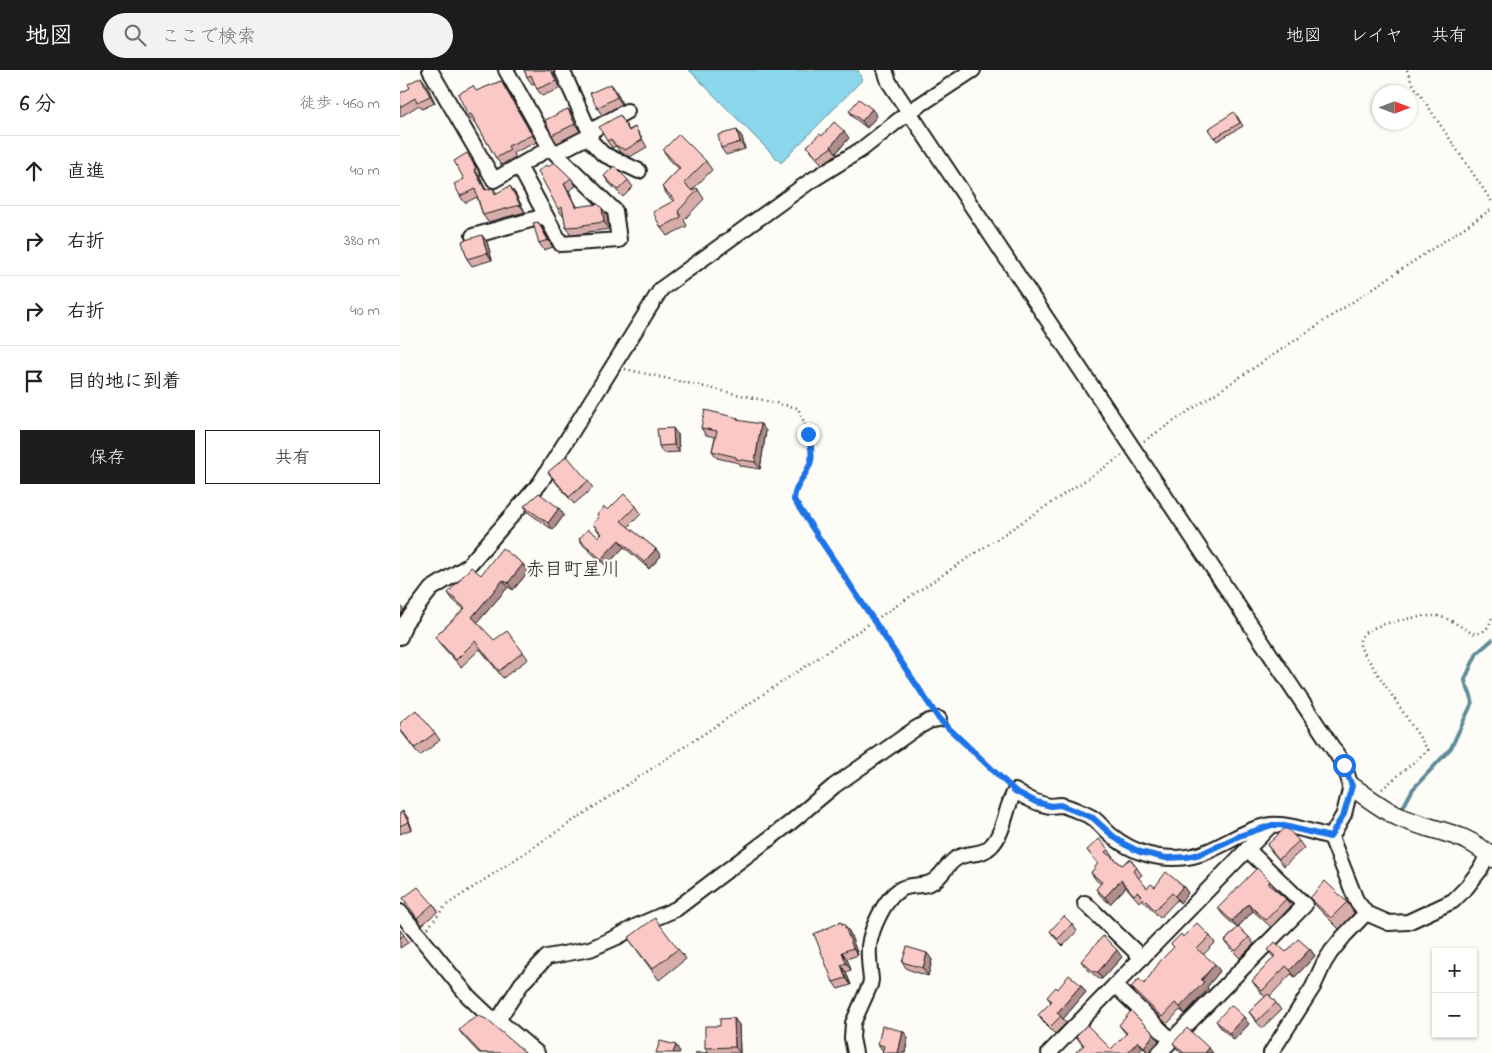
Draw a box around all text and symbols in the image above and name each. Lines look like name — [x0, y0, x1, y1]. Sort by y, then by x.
search box — [103, 13, 453, 58]
text: 地図 — [25, 20, 73, 55]
icon: search — [121, 21, 149, 49]
text: ここで検索 — [161, 24, 256, 51]
text: 地図 — [1286, 24, 1322, 50]
text: レイヤ — [1350, 24, 1403, 50]
text: 共有 — [1431, 24, 1467, 50]
north arrow — [1372, 85, 1417, 130]
text: 6 分 — [20, 90, 56, 120]
text: 徒歩 · 460 m — [300, 92, 380, 116]
icon: ahead — [20, 157, 48, 185]
text: 直進 — [67, 159, 105, 186]
text: 40 m — [350, 159, 380, 183]
icon: right — [20, 227, 48, 255]
text: 右折 — [67, 229, 105, 256]
text: 380 m — [344, 229, 380, 253]
icon: right — [20, 297, 48, 325]
text: 右折 — [67, 299, 105, 326]
text: 40 m — [350, 299, 380, 323]
icon: arrive — [20, 367, 48, 395]
text: 目的地に到着 — [67, 369, 181, 396]
route end — [797, 423, 820, 446]
button: 保存 — [20, 430, 195, 484]
button: 共有 — [205, 430, 380, 484]
district label: 赤目町星川 — [525, 557, 621, 584]
route start — [1333, 754, 1356, 777]
map controls — [1432, 948, 1477, 1038]
button: + — [1432, 948, 1477, 993]
button: − — [1432, 993, 1477, 1038]

